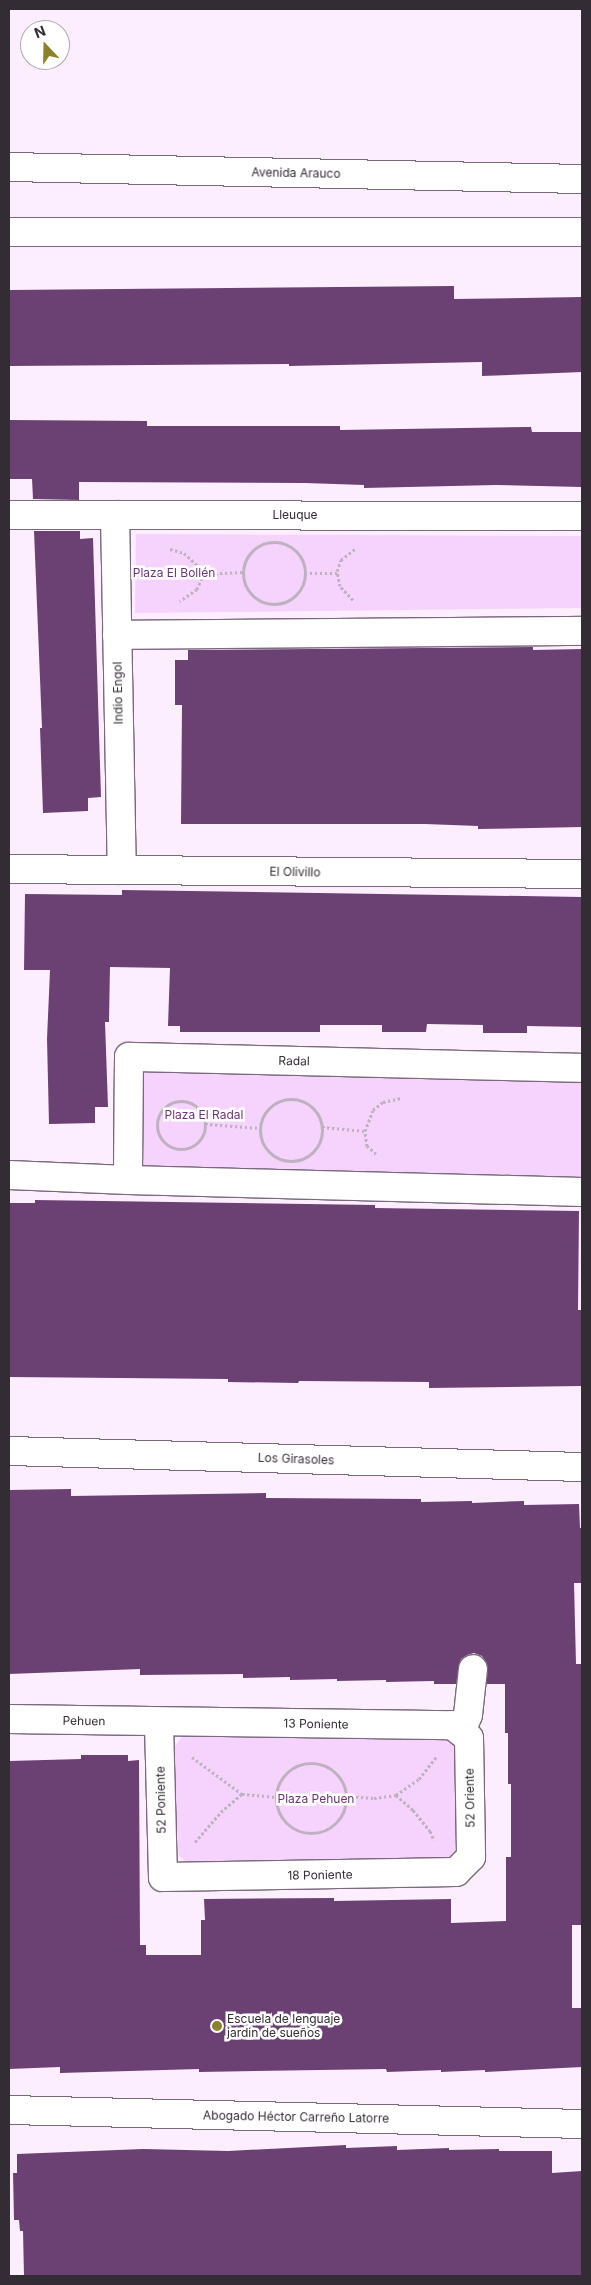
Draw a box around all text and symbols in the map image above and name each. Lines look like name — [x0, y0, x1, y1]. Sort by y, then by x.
north arrow — [20, 20, 70, 70]
text: N — [32, 22, 48, 41]
street label: Avenida Arauco — [251, 165, 341, 181]
street label: Lleuque — [272, 508, 318, 522]
park label: Plaza El Bollén — [133, 566, 215, 580]
street label: Indio Engol — [110, 661, 126, 725]
street label: El Olivillo — [269, 864, 321, 880]
street label: Radal — [278, 1054, 310, 1068]
park label: Plaza El Radal — [165, 1108, 243, 1122]
street label: Los Girasoles — [257, 1450, 335, 1468]
street label: Pehuen — [62, 1713, 106, 1729]
street label: 13 Poniente — [283, 1716, 349, 1732]
street label: 52 Poniente — [153, 1766, 169, 1834]
street label: 52 Oriente — [462, 1768, 478, 1828]
park label: Plaza Pehuen — [278, 1792, 354, 1806]
street label: 18 Poniente — [287, 1867, 353, 1883]
place label: Escuela de lenguaje jardin de sueños — [227, 2012, 340, 2040]
marker: Escuela de lenguaje jardin de sueños — [211, 2020, 223, 2032]
street label: Abogado Héctor Carreño Latorre — [203, 2108, 389, 2126]

